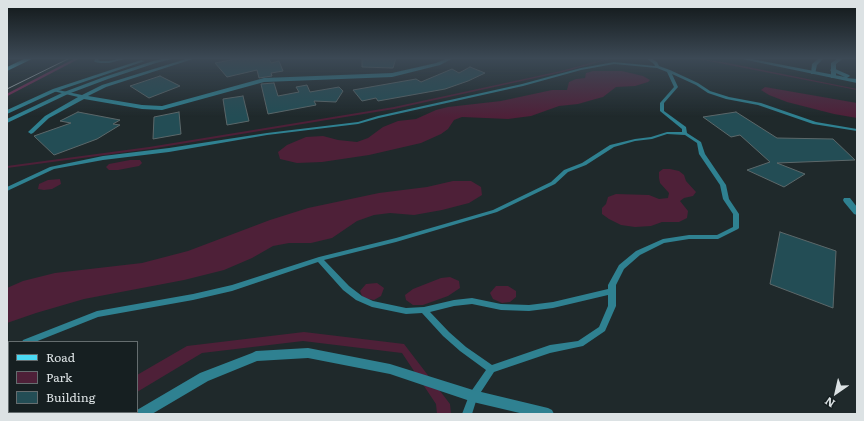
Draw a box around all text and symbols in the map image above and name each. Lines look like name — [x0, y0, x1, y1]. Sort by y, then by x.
legend — [8, 341, 138, 413]
text: Road — [46, 348, 75, 366]
text: Park — [46, 368, 72, 386]
north arrow — [816, 373, 856, 413]
text: Building — [46, 388, 95, 406]
text: N — [821, 394, 838, 412]

